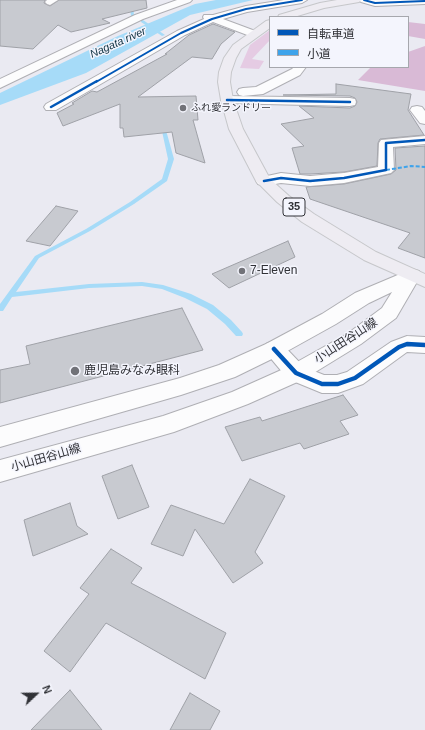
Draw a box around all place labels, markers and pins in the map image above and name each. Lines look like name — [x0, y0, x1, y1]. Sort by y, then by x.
place label: ふれ愛ランドリー — [191, 102, 271, 114]
marker: ふれ愛ランドリー — [178, 103, 188, 113]
place label: 7-Eleven — [250, 264, 297, 278]
marker: 7-Eleven — [237, 266, 247, 276]
place label: 鹿児島みなみ眼科 — [84, 364, 180, 378]
marker: 鹿児島みなみ眼科 — [69, 365, 81, 377]

